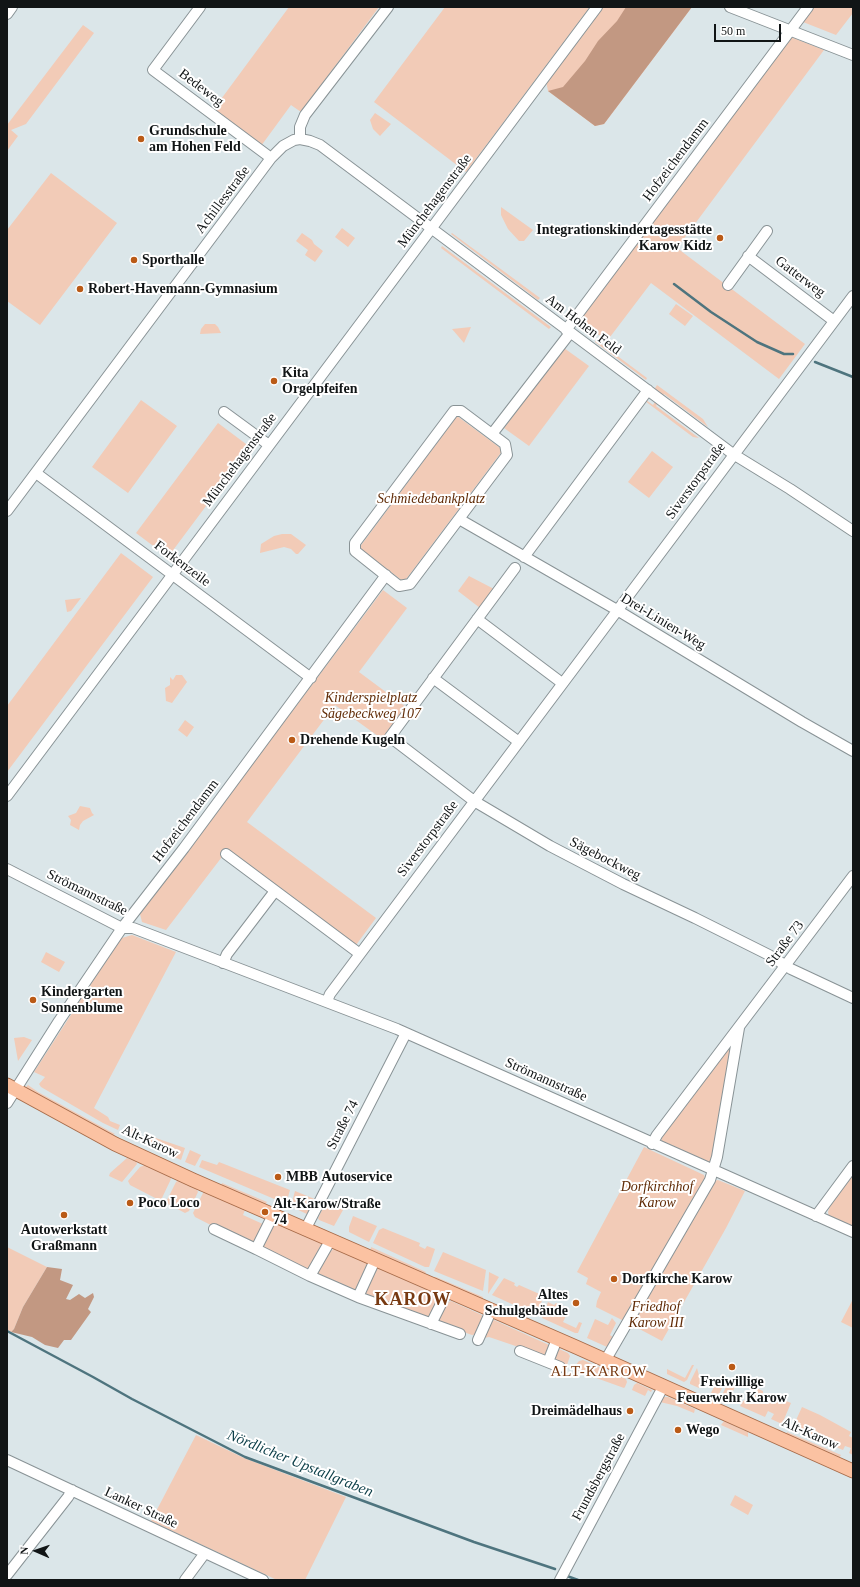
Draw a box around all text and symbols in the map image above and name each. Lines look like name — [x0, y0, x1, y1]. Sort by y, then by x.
scale bar — [716, 16, 783, 42]
text: 50 m — [721, 24, 745, 38]
street label: Bedeweg — [175, 66, 227, 110]
street label: Hofzeichendamm — [639, 115, 713, 205]
place label: Grundschule am Hohen Feld — [149, 123, 241, 156]
marker: Grundschule am Hohen Feld — [136, 134, 146, 144]
street label: Münchehagenstraße — [394, 151, 476, 251]
street label: Achillesstraße — [192, 163, 254, 237]
place label: Integrationskindertagesstätte Karow Kidz — [536, 222, 712, 254]
marker: Integrationskindertagesstätte Karow Kidz — [715, 233, 725, 243]
place label: Sporthalle — [142, 252, 204, 268]
street label: Gatterweg — [772, 253, 828, 301]
marker: Sporthalle — [129, 255, 139, 265]
place label: Robert-Havemann-Gymnasium — [88, 281, 278, 297]
marker: Robert-Havemann-Gymnasium — [75, 284, 85, 294]
street label: Am Hohen Feld — [542, 291, 624, 359]
place label: Kita Orgelpfeifen — [282, 365, 357, 398]
marker: Kita Orgelpfeifen — [269, 376, 279, 386]
street label: Münchehagenstraße — [199, 410, 281, 510]
street label: Siverstorpstraße — [662, 439, 730, 523]
park label: Schmiedebankplatz — [377, 491, 485, 507]
street label: Forkenzeile — [151, 537, 213, 591]
street label: Drei-Linien-Weg — [618, 590, 708, 654]
park label: Kinderspielplatz Sägebeckweg 107 — [321, 690, 421, 722]
place label: Drehende Kugeln — [300, 732, 405, 748]
marker: Drehende Kugeln — [287, 735, 297, 745]
street label: Hofzeichendamm — [149, 776, 223, 866]
street label: Siverstorpstraße — [394, 798, 462, 880]
street label: Sägebockweg — [567, 834, 643, 884]
street label: Strömannstraße — [44, 866, 130, 920]
street label: Straße 73 — [762, 918, 808, 970]
place label: Kindergarten Sonnenblume — [41, 984, 123, 1016]
marker: Kindergarten Sonnenblume — [28, 995, 38, 1005]
street label: Strömannstraße — [502, 1054, 590, 1106]
street label: Straße 74 — [323, 1097, 363, 1153]
street label: Alt-Karow — [119, 1122, 181, 1162]
place label: MBB Autoservice — [286, 1169, 392, 1185]
marker: MBB Autoservice — [273, 1172, 283, 1182]
park label: Dorfkirchhof Karow — [621, 1179, 693, 1212]
place label: Poco Loco — [138, 1195, 200, 1211]
place label: Alt-Karow/Straße 74 — [273, 1196, 381, 1228]
marker: Poco Loco — [125, 1198, 135, 1208]
marker: Alt-Karow/Straße 74 — [260, 1207, 270, 1217]
marker: Autowerkstatt Graßmann — [59, 1210, 69, 1220]
place label: Autowerkstatt Graßmann — [21, 1222, 107, 1254]
place label: Dorfkirche Karow — [622, 1271, 732, 1287]
marker: Dorfkirche Karow — [609, 1274, 619, 1284]
place label: Altes Schulgebäude — [485, 1287, 568, 1320]
district label: KAROW — [374, 1289, 452, 1311]
marker: Altes Schulgebäude — [571, 1298, 581, 1308]
park label: Friedhof Karow III — [628, 1299, 684, 1332]
marker: Freiwillige Feuerwehr Karow — [727, 1362, 737, 1372]
district label: ALT-KAROW — [550, 1363, 648, 1381]
place label: Freiwillige Feuerwehr Karow — [677, 1374, 787, 1406]
place label: Dreimädelhaus — [531, 1403, 622, 1419]
marker: Dreimädelhaus — [625, 1406, 635, 1416]
street label: Alt-Karow — [779, 1414, 841, 1454]
place label: Wego — [686, 1422, 719, 1438]
marker: Wego — [673, 1425, 683, 1435]
water label: Nördlicher Upstallgraben — [224, 1426, 376, 1502]
street label: Frundsbergstraße — [569, 1430, 629, 1524]
street label: Lanker Straße — [102, 1484, 180, 1532]
north arrow — [16, 1531, 56, 1571]
text: N — [18, 1546, 30, 1555]

